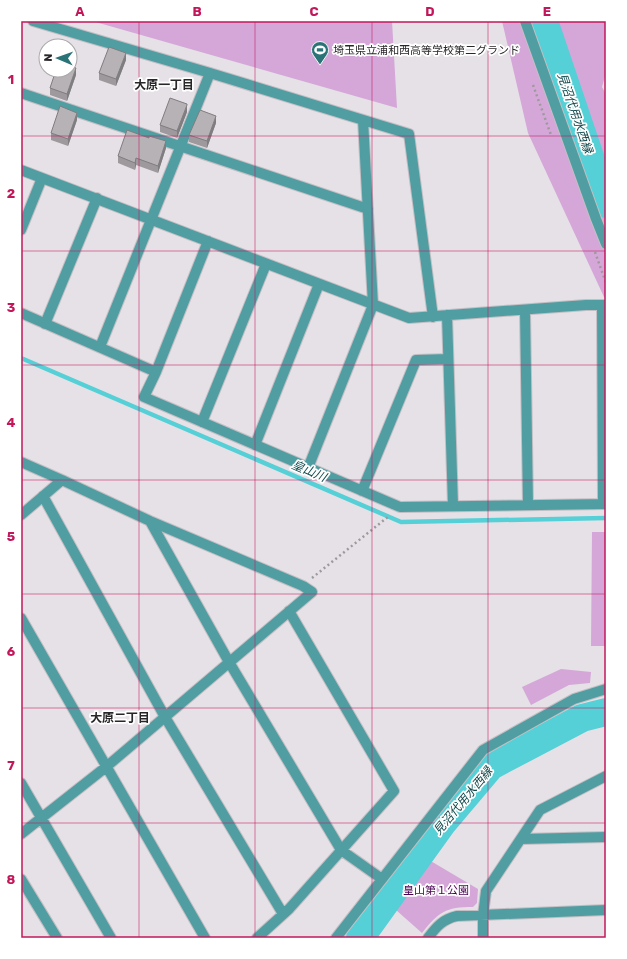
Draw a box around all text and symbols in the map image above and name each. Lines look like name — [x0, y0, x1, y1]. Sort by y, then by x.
text: A — [75, 4, 85, 19]
text: B — [192, 4, 202, 19]
text: C — [309, 4, 319, 19]
text: D — [425, 4, 435, 19]
text: E — [543, 4, 551, 19]
north arrow — [38, 38, 78, 78]
sports icon: 埼玉県立浦和西高等学校第二グランド — [310, 40, 330, 65]
place label: 埼玉県立浦和西高等学校第二グランド — [333, 44, 520, 57]
text: N — [42, 53, 55, 62]
water label: 見沼代用水西縁 — [555, 71, 596, 157]
text: 1 — [8, 72, 14, 87]
district label: 大原一丁目 — [134, 78, 194, 92]
text: 2 — [7, 186, 15, 201]
text: 3 — [7, 300, 16, 315]
text: 4 — [7, 415, 16, 430]
water label: 皇山川 — [290, 458, 330, 485]
text: 5 — [7, 529, 15, 544]
text: 6 — [7, 644, 16, 659]
district label: 大原二丁目 — [90, 711, 150, 725]
text: 7 — [7, 758, 15, 773]
water label: 見沼代用水西縁 — [431, 763, 497, 838]
text: 8 — [7, 872, 16, 887]
park label: 皇山第１公園 — [403, 884, 469, 897]

